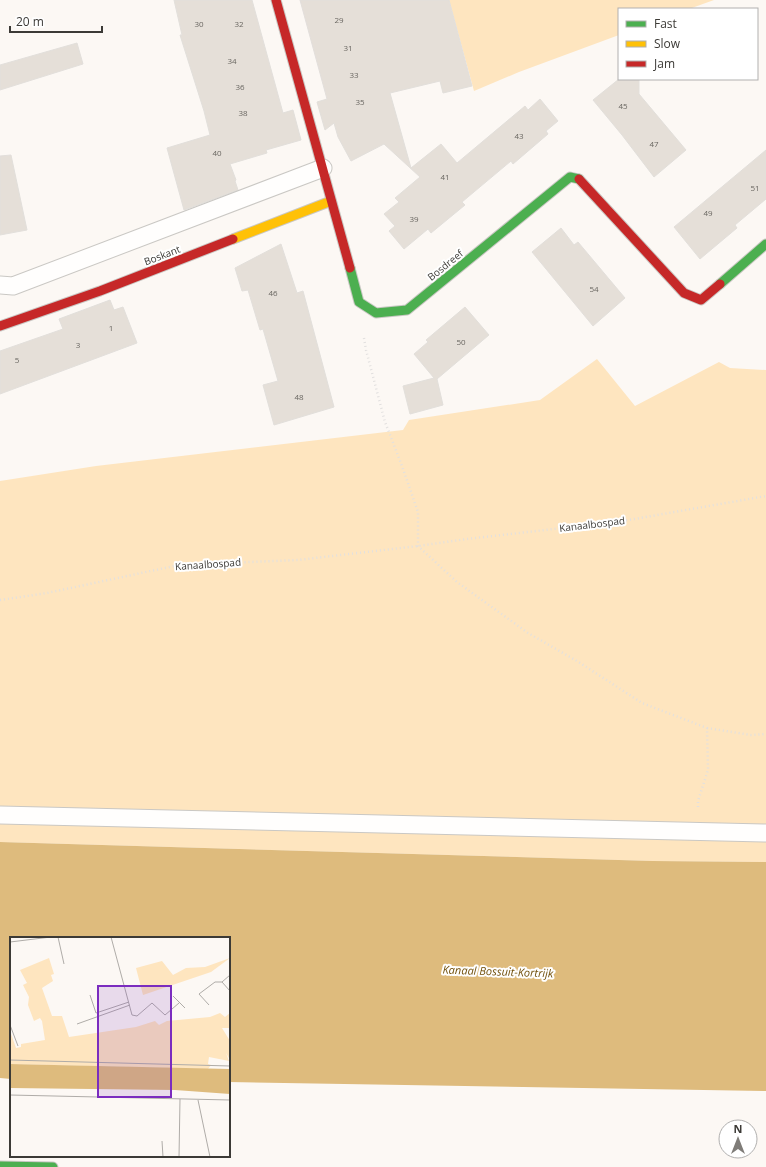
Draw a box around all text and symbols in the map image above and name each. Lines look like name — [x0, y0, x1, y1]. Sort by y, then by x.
scale bar — [10, 8, 102, 34]
legend — [618, 8, 758, 80]
text: 20 m — [16, 13, 44, 30]
house number: 29 — [334, 14, 344, 25]
text: Fast — [654, 15, 677, 32]
house number: 30 — [194, 18, 204, 29]
house number: 32 — [234, 18, 244, 29]
text: Slow — [654, 35, 681, 52]
house number: 31 — [343, 42, 353, 53]
house number: 34 — [227, 55, 237, 66]
text: Jam — [653, 55, 675, 72]
house number: 33 — [349, 69, 359, 80]
house number: 36 — [235, 81, 245, 92]
house number: 35 — [355, 96, 365, 107]
house number: 45 — [618, 100, 628, 111]
house number: 38 — [238, 107, 248, 118]
house number: 43 — [514, 130, 524, 141]
house number: 47 — [649, 138, 659, 149]
house number: 40 — [212, 147, 222, 158]
house number: 41 — [440, 171, 450, 182]
house number: 51 — [750, 182, 760, 193]
house number: 49 — [703, 207, 713, 218]
house number: 39 — [409, 213, 419, 224]
street label: Boskant — [142, 242, 183, 268]
street label: Bosdreef — [424, 246, 466, 284]
house number: 54 — [589, 283, 599, 294]
house number: 46 — [268, 287, 278, 298]
house number: 1 — [109, 322, 113, 333]
house number: 50 — [456, 336, 466, 347]
house number: 3 — [76, 339, 81, 350]
house number: 5 — [15, 354, 20, 365]
house number: 48 — [294, 391, 304, 402]
street label: Kanaalbospad — [558, 513, 626, 535]
street label: Kanaalbospad — [175, 555, 241, 573]
inset map — [10, 937, 230, 1157]
water label: Kanaal Bossuit-Kortrijk — [442, 962, 554, 980]
north arrow — [718, 1119, 758, 1159]
text: N — [734, 1121, 742, 1136]

